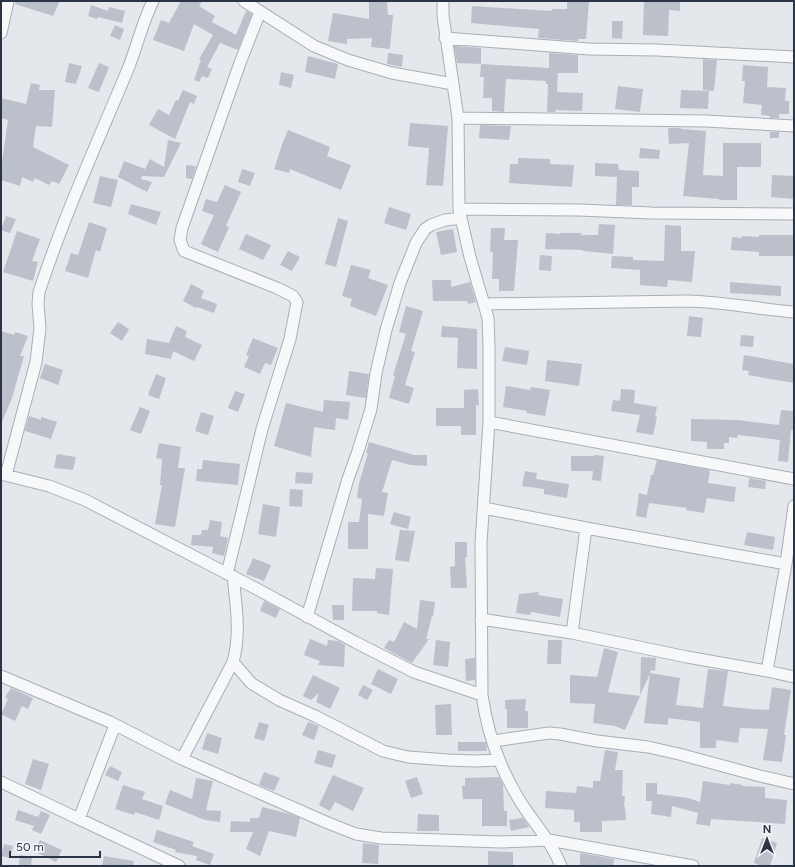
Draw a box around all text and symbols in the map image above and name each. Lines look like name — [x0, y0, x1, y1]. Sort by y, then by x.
north arrow — [747, 819, 787, 859]
text: N — [763, 823, 771, 836]
scale bar — [10, 833, 100, 859]
text: 50 m — [16, 840, 44, 854]

